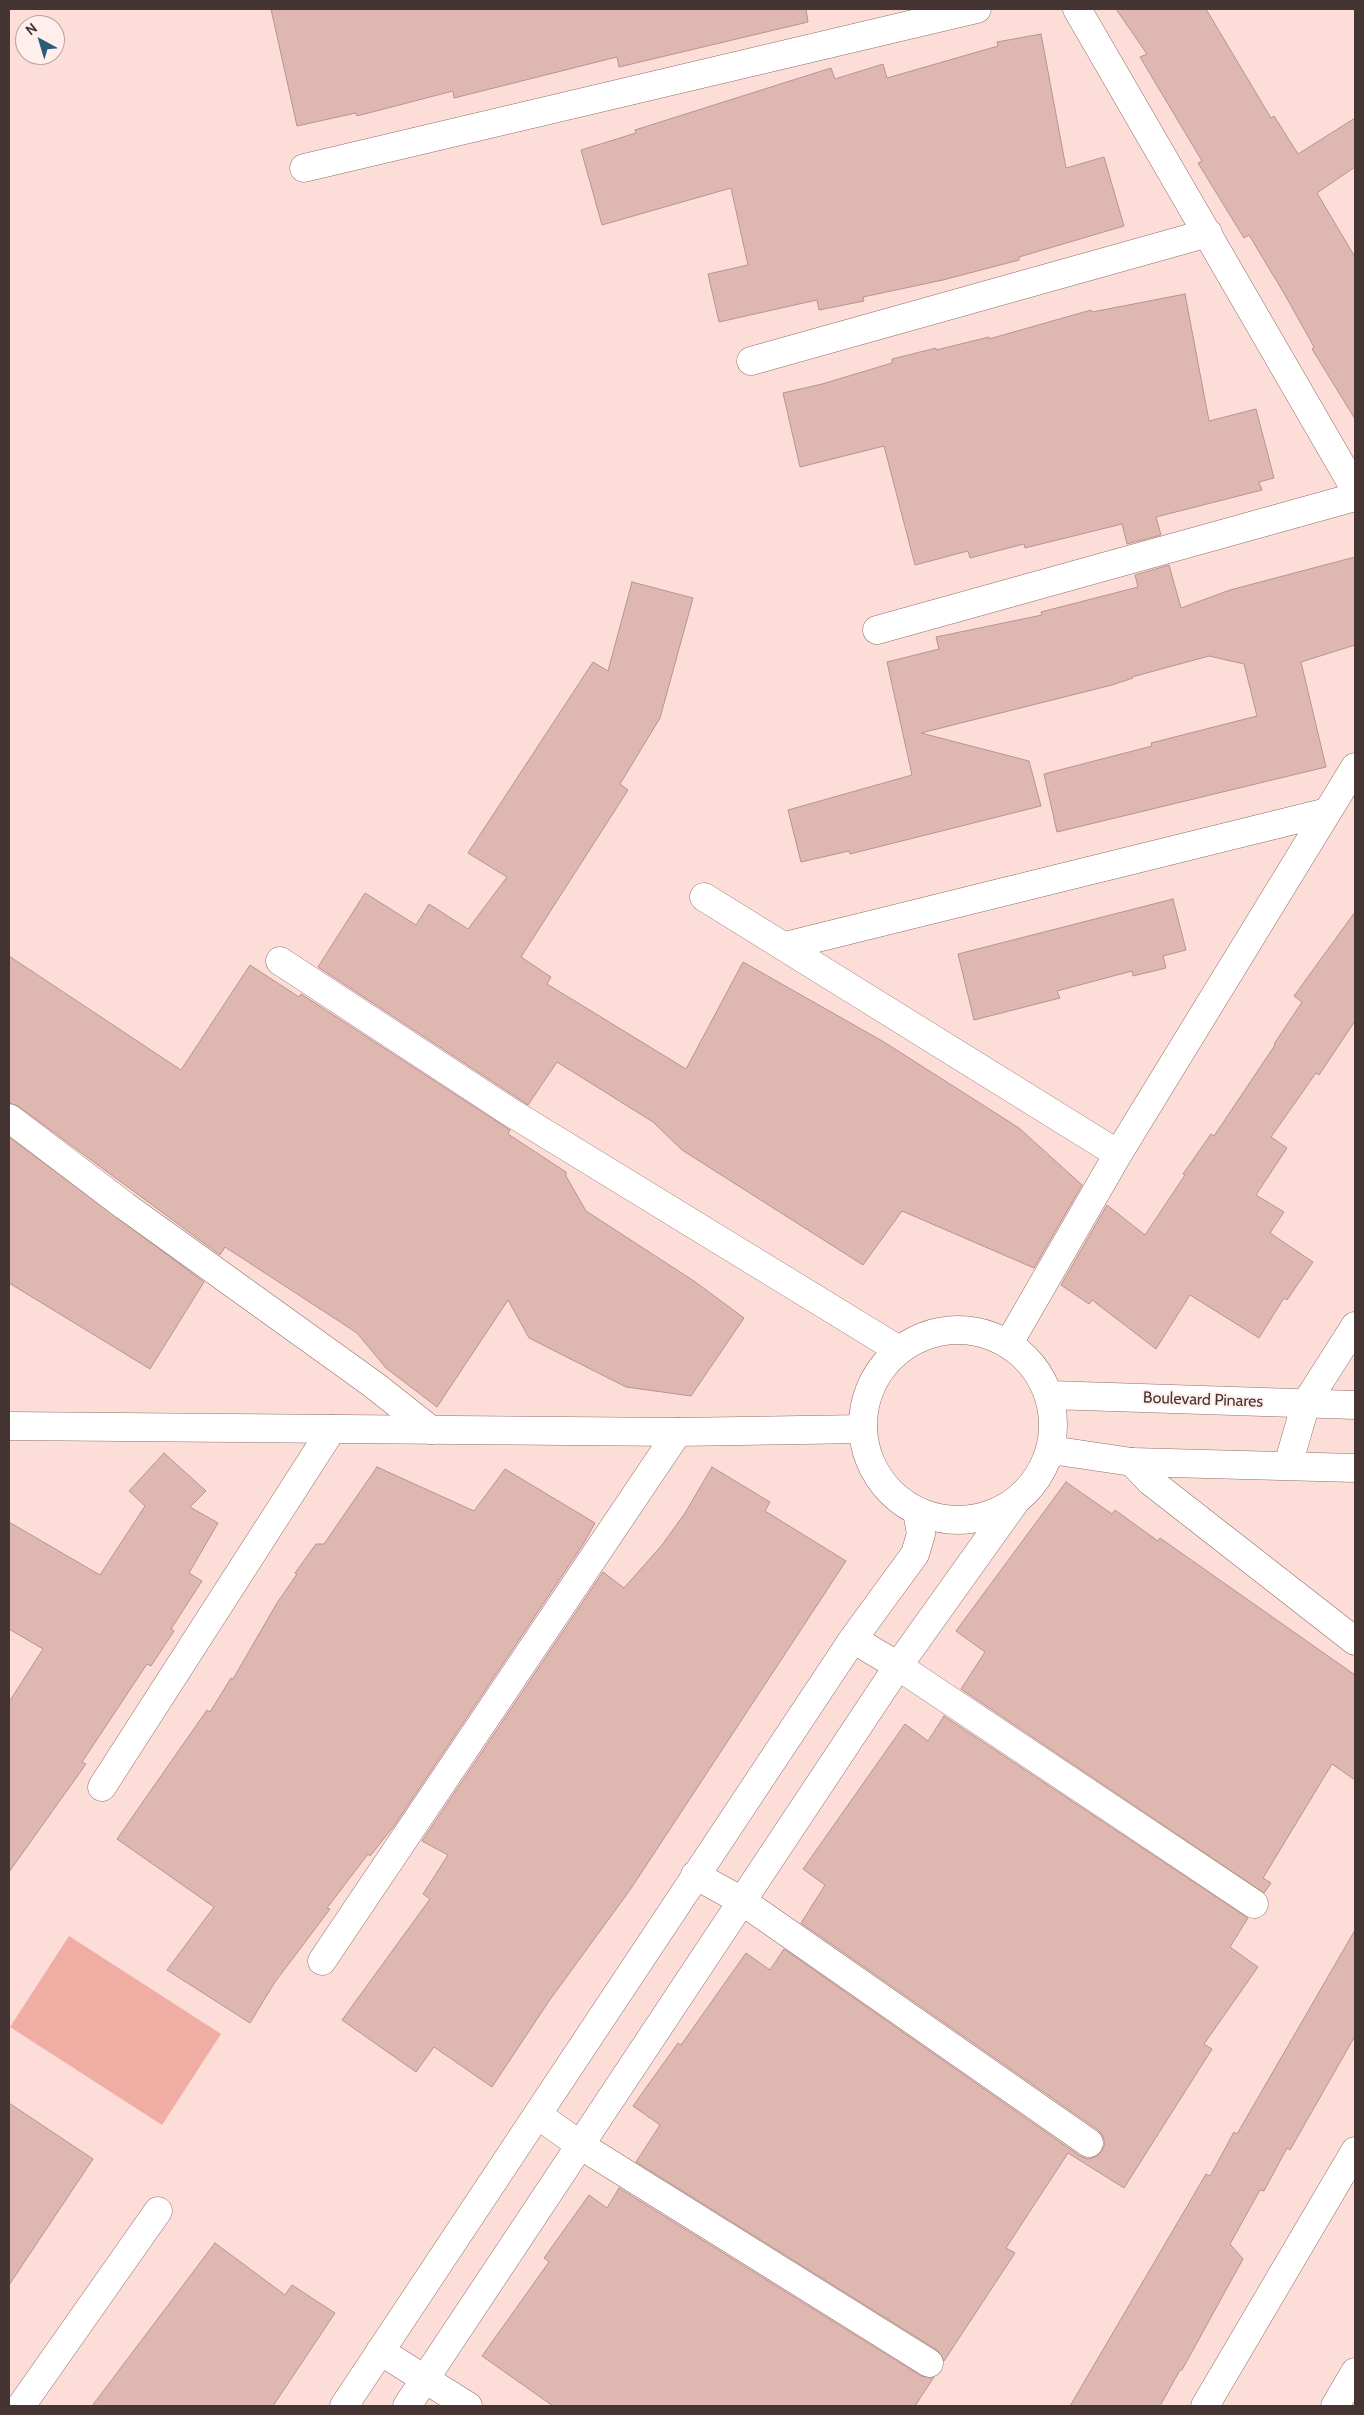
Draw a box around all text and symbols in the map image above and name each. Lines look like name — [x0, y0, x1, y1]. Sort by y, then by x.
north arrow — [15, 15, 65, 65]
text: N — [22, 19, 41, 39]
street label: Boulevard Pinares — [1143, 1388, 1263, 1412]

